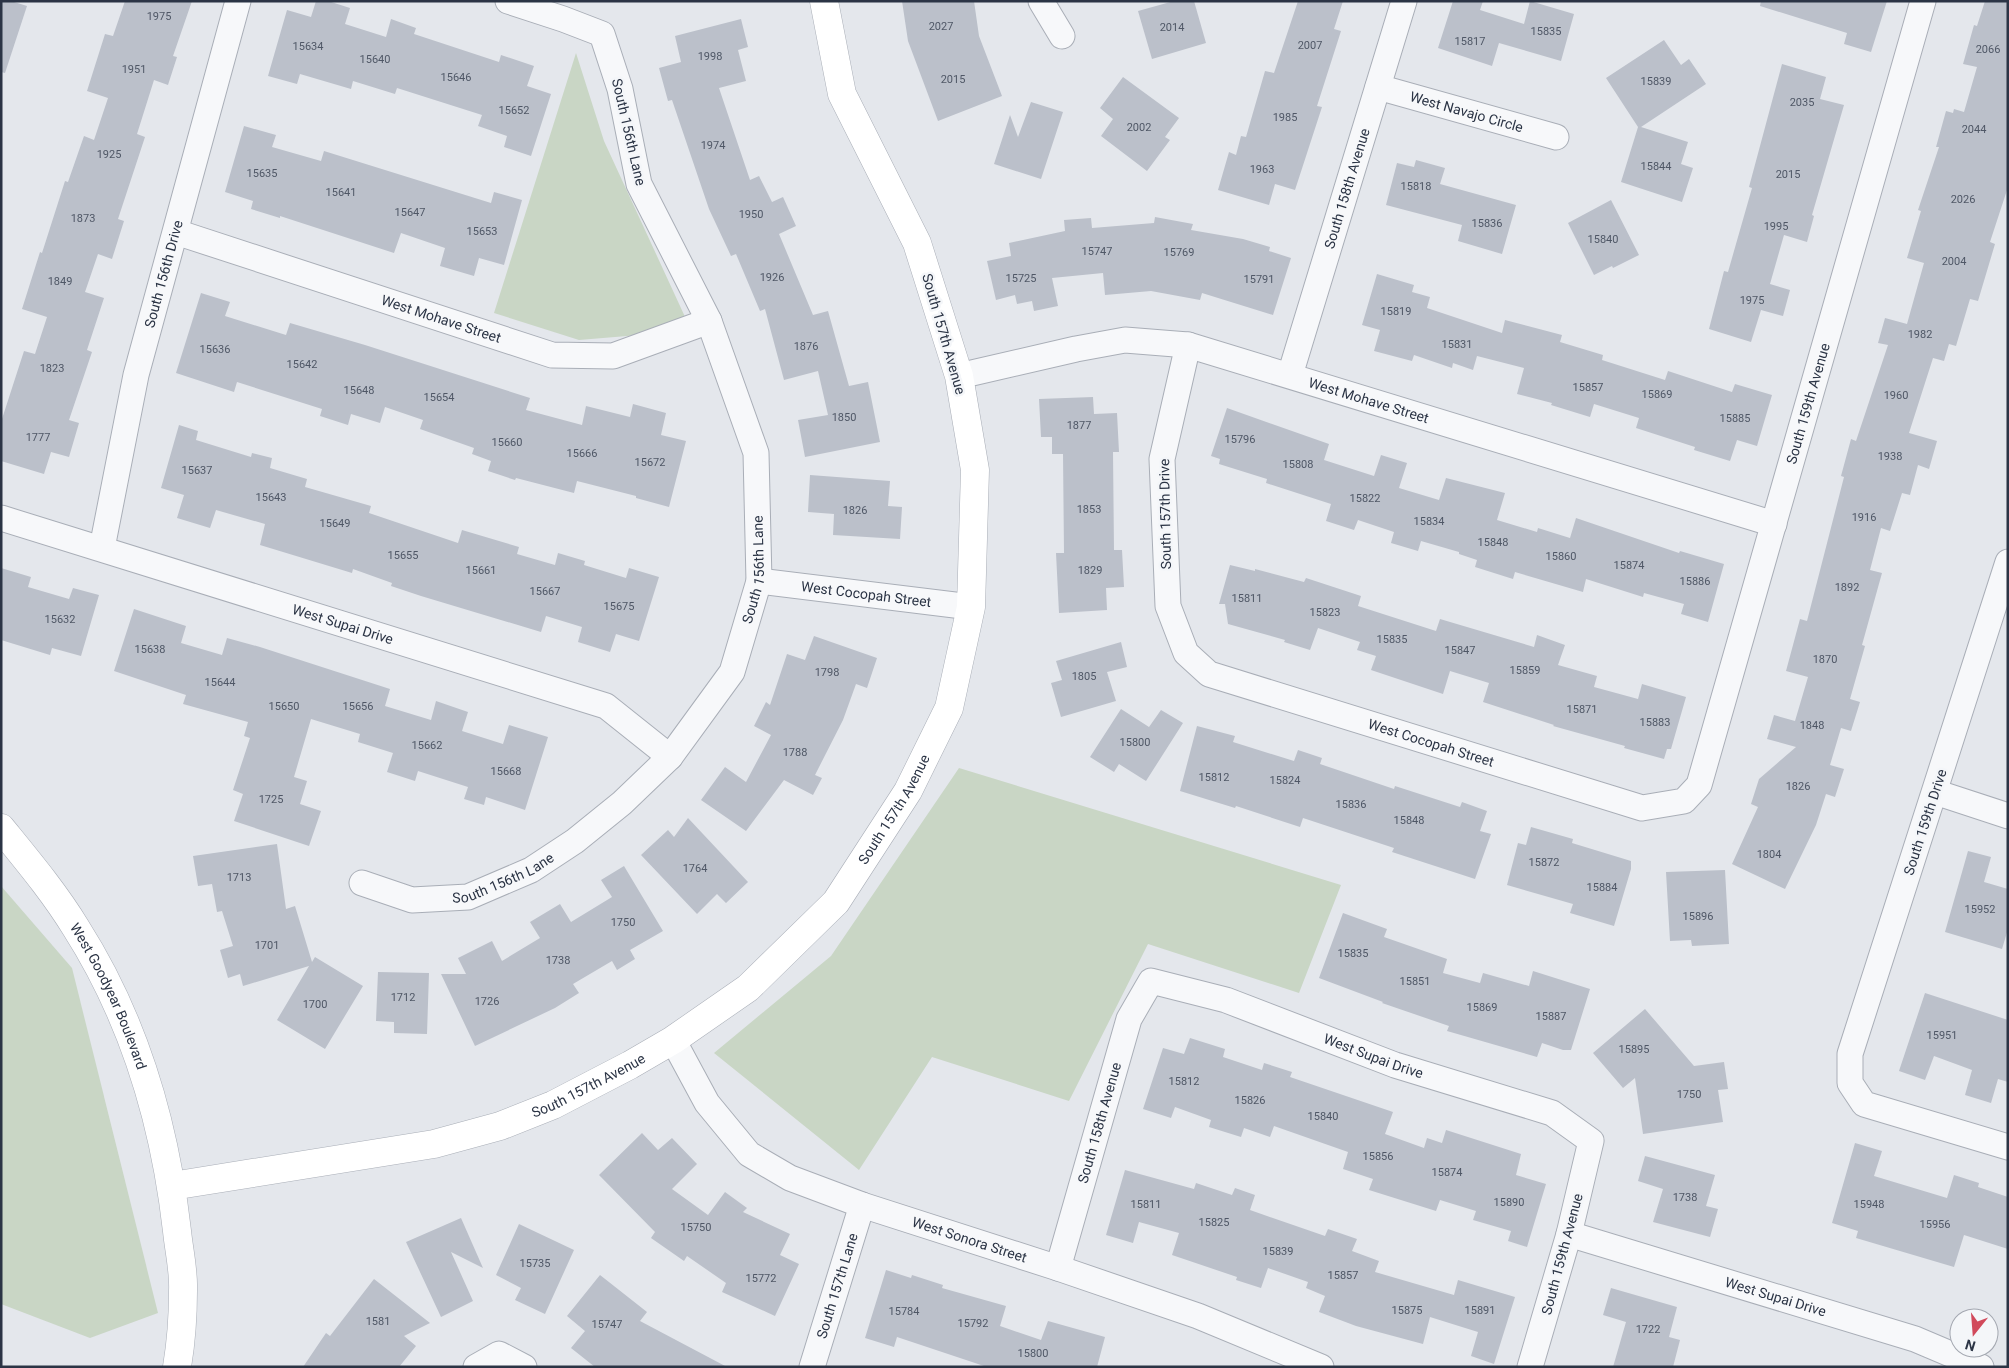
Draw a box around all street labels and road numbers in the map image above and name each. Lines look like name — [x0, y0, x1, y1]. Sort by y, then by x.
street label: South 156th Lane — [609, 77, 649, 187]
street label: West Navajo Circle — [1408, 88, 1525, 135]
street label: South 158th Avenue — [1321, 126, 1373, 251]
street label: South 156th Drive — [141, 218, 186, 330]
street label: South 157th Avenue — [919, 272, 969, 396]
street label: West Mohave Street — [379, 292, 503, 346]
street label: South 159th Avenue — [1783, 341, 1833, 466]
street label: West Mohave Street — [1307, 374, 1431, 426]
street label: South 157th Drive — [1156, 459, 1174, 569]
street label: South 156th Lane — [739, 515, 768, 625]
street label: West Cocopah Street — [800, 578, 933, 610]
street label: West Supai Drive — [290, 601, 395, 647]
street label: West Cocopah Street — [1366, 716, 1496, 770]
street label: South 157th Avenue — [855, 752, 933, 867]
street label: South 159th Drive — [1900, 767, 1950, 877]
street label: South 156th Lane — [452, 849, 557, 906]
street label: West Goodyear Boulevard — [67, 920, 150, 1071]
street label: West Supai Drive — [1321, 1030, 1425, 1081]
street label: South 157th Avenue — [529, 1050, 648, 1121]
street label: South 158th Avenue — [1075, 1060, 1124, 1185]
street label: South 159th Avenue — [1538, 1192, 1586, 1316]
street label: West Sonora Street — [910, 1214, 1029, 1266]
street label: South 157th Lane — [813, 1231, 861, 1340]
street label: West Supai Drive — [1723, 1274, 1828, 1320]

